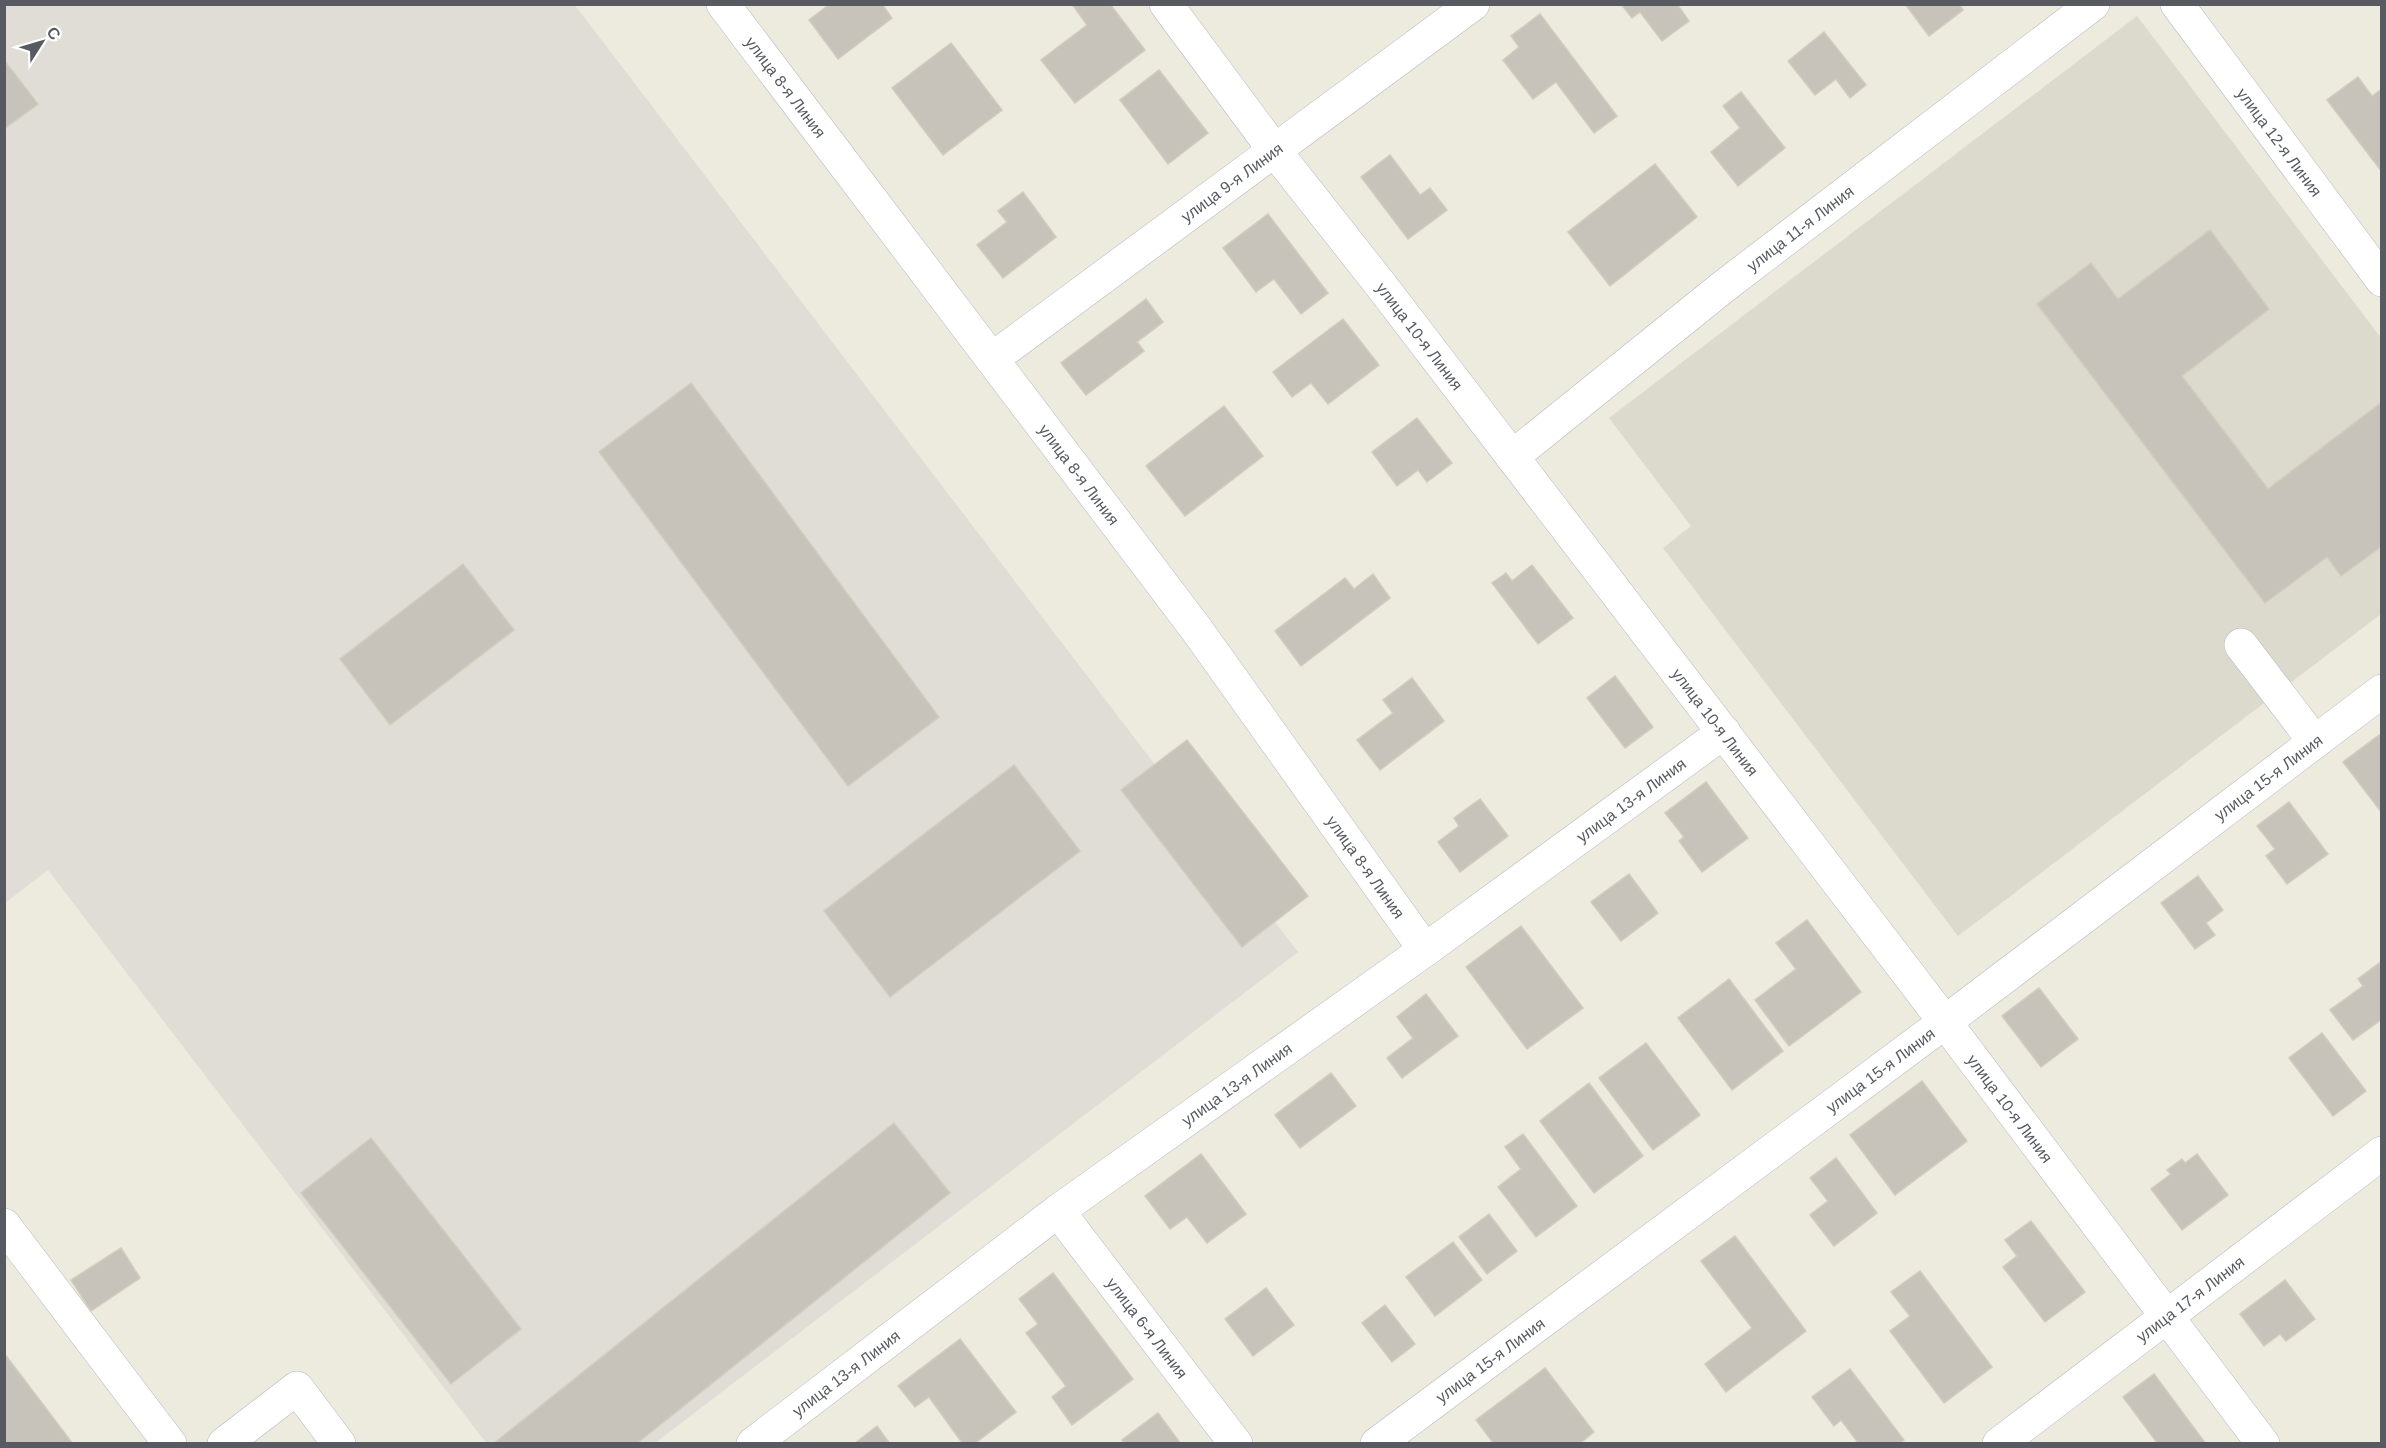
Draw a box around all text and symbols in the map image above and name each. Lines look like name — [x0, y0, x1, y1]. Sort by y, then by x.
north arrow — [12, 12, 72, 72]
text: С — [43, 24, 64, 43]
street label: улица 8-я Линия — [742, 34, 829, 141]
street label: улица 12-я Линия — [2233, 85, 2325, 200]
street label: улица 9-я Линия — [1178, 139, 1286, 225]
street label: улица 11-я Линия — [1744, 182, 1857, 275]
street label: улица 10-я Линия — [1373, 279, 1466, 393]
street label: улица 8-я Линия — [1035, 421, 1122, 528]
street label: улица 10-я Линия — [1668, 665, 1761, 779]
street label: улица 15-я Линия — [2211, 731, 2326, 824]
street label: улица 13-я Линия — [1573, 755, 1689, 846]
street label: улица 8-я Линия — [1323, 813, 1408, 922]
street label: улица 15-я Линия — [1823, 1025, 1938, 1116]
street label: улица 13-я Линия — [1179, 1040, 1295, 1129]
street label: улица 10-я Линия — [1964, 1051, 2056, 1166]
street label: улица 17-я Линия — [2133, 1253, 2248, 1345]
street label: улица 6-я Линия — [1103, 1275, 1191, 1382]
street label: улица 15-я Линия — [1433, 1315, 1548, 1406]
street label: улица 13-я Линия — [789, 1327, 903, 1420]

